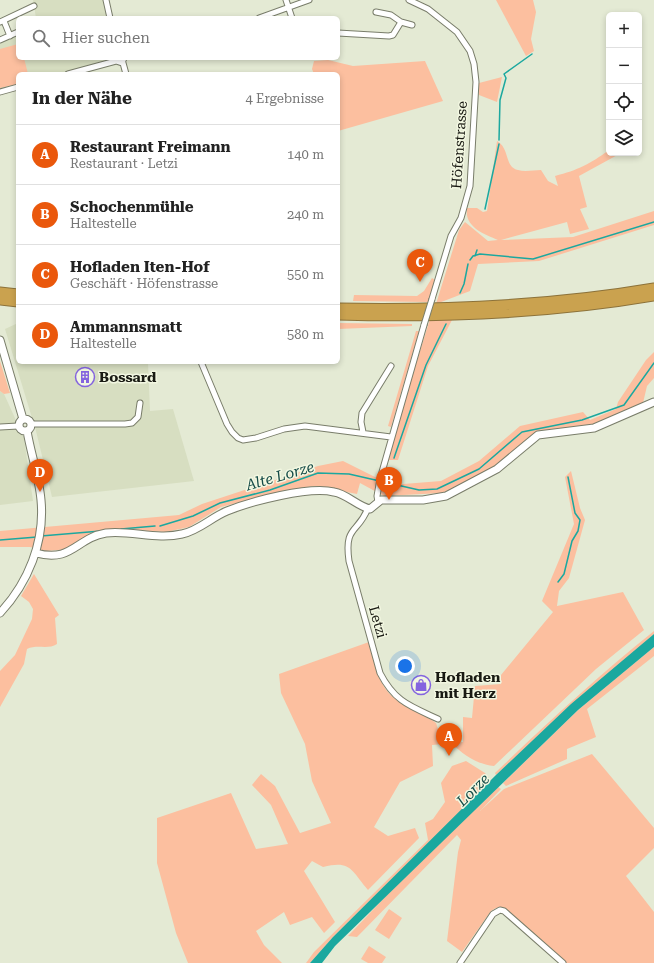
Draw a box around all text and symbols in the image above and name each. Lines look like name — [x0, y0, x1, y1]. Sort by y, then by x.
map controls — [606, 12, 642, 156]
button: + — [606, 12, 642, 48]
search box — [16, 16, 340, 60]
icon: search — [30, 27, 52, 49]
text: Hier suchen — [62, 29, 150, 47]
button: − — [606, 48, 642, 84]
button: locate — [606, 84, 642, 120]
text: In der Nähe — [32, 88, 132, 108]
text: 4 Ergebnisse — [246, 91, 324, 106]
street label: Höfenstrasse — [448, 100, 470, 189]
button: layers — [606, 120, 642, 156]
text: Restaurant Freimann — [70, 138, 231, 156]
text: A — [40, 147, 50, 162]
text: 140 m — [287, 147, 324, 162]
text: Restaurant · Letzi — [70, 156, 178, 171]
text: Schochenmühle — [70, 198, 194, 216]
text: B — [40, 207, 50, 222]
text: 240 m — [287, 207, 324, 222]
text: Haltestelle — [70, 216, 137, 231]
pin: C — [407, 249, 433, 282]
text: Hofladen Iten-Hof — [70, 258, 210, 276]
text: C — [40, 267, 50, 282]
text: 550 m — [287, 267, 324, 282]
text: Geschäft · Höfenstrasse — [70, 276, 218, 291]
text: Ammannsmatt — [70, 318, 182, 336]
text: D — [40, 327, 50, 342]
text: 580 m — [287, 327, 324, 342]
text: Haltestelle — [70, 336, 137, 351]
building icon: Bossard — [74, 366, 96, 388]
place label: Bossard — [99, 369, 157, 385]
water label: Alte Lorze — [243, 458, 317, 495]
pin: D — [27, 459, 53, 492]
pin: B — [376, 467, 402, 500]
street label: Letzi — [366, 604, 390, 640]
your location — [395, 656, 415, 676]
place label: Hofladen mit Herz — [435, 669, 501, 701]
shop icon: Hofladen mit Herz — [410, 674, 432, 696]
pin: A — [436, 723, 462, 756]
water label: Lorze — [452, 770, 493, 811]

